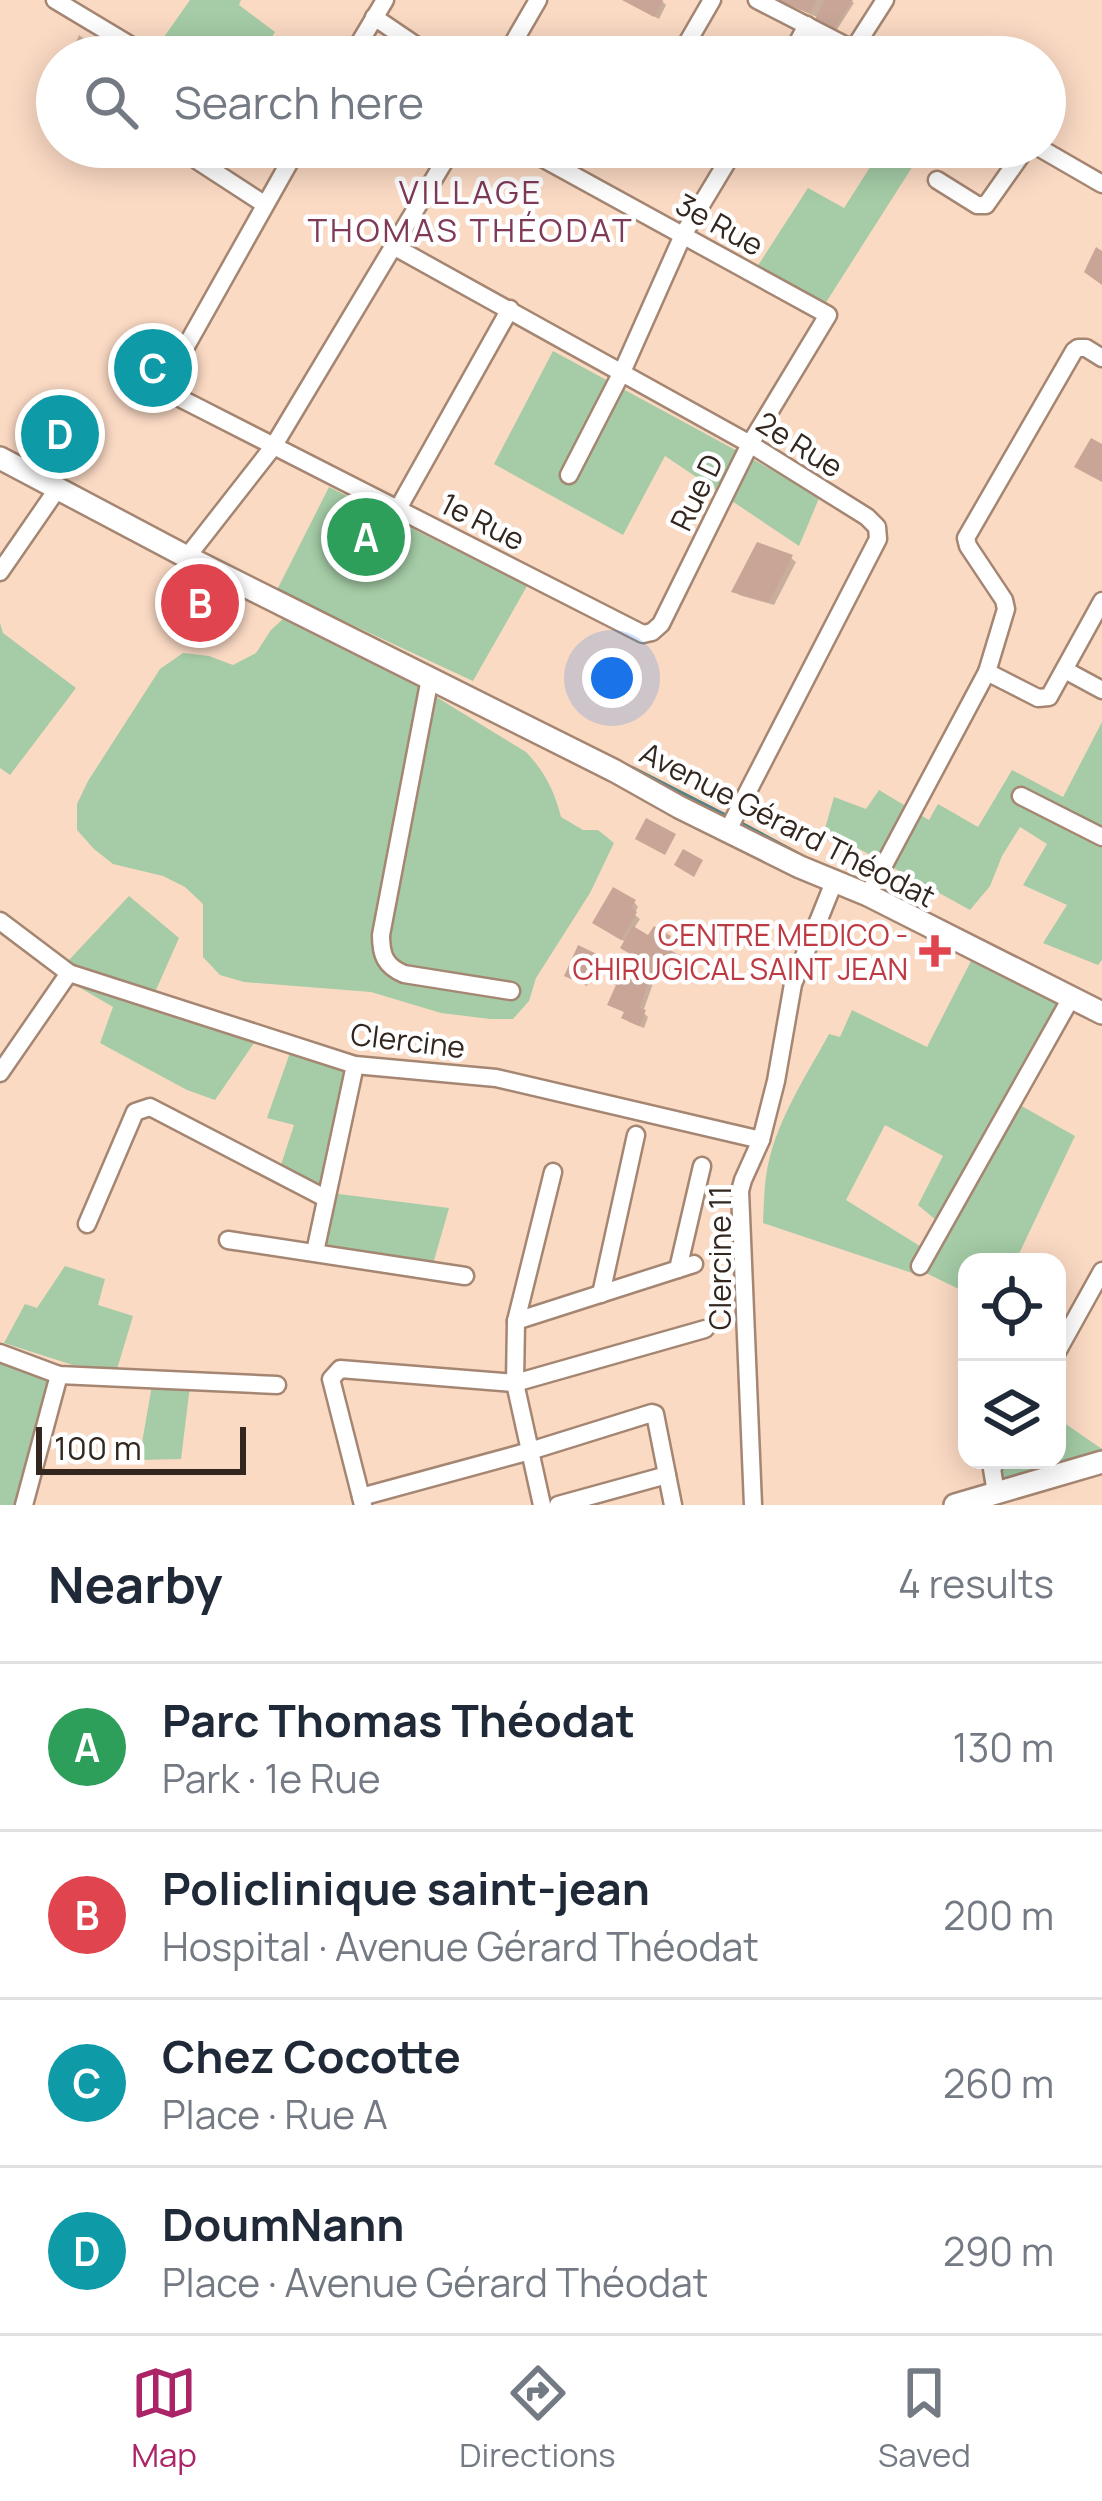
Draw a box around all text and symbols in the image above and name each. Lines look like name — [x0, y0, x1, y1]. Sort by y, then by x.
search box — [36, 36, 1066, 168]
icon: search — [78, 69, 144, 135]
text: Search here — [174, 71, 424, 133]
district label: VILLAGE THOMAS THÉODAT — [307, 169, 635, 252]
street label: 3e Rue — [669, 183, 771, 265]
pin: C — [114, 323, 192, 413]
pin: D — [21, 389, 99, 479]
street label: 2e Rue — [749, 401, 851, 487]
street label: Rue D — [660, 447, 732, 537]
street label: 1e Rue — [434, 482, 532, 560]
pin: A — [327, 492, 405, 582]
pin: B — [161, 558, 239, 648]
your location — [582, 648, 642, 708]
street label: Avenue Gérard Théodat — [633, 732, 943, 916]
place label: CENTRE MEDICO - CHIRUGICAL SAINT JEAN — [573, 914, 908, 989]
marker: CENTRE MEDICO - CHIRUGICAL SAINT JEAN — [919, 935, 951, 967]
street label: Clercine — [348, 1013, 468, 1067]
street label: Clercine 11 — [699, 1186, 740, 1330]
map controls — [958, 1253, 1066, 1469]
button: locate — [958, 1253, 1066, 1361]
button: layers — [958, 1361, 1066, 1469]
scale bar — [36, 1421, 246, 1474]
text: 100 m — [54, 1425, 142, 1470]
text: Nearby — [48, 1549, 223, 1618]
text: 4 results — [898, 1556, 1054, 1610]
text: Parc Thomas Théodat — [162, 1689, 635, 1751]
text: A — [74, 1720, 100, 1774]
text: 130 m — [953, 1720, 1054, 1774]
text: Park · 1e Rue — [162, 1751, 381, 1805]
text: Policlinique saint-jean — [162, 1857, 650, 1919]
text: B — [75, 1888, 99, 1942]
text: 200 m — [943, 1888, 1054, 1942]
text: Hospital · Avenue Gérard Théodat — [162, 1919, 759, 1973]
text: Chez Cocotte — [162, 2025, 461, 2087]
text: C — [73, 2056, 101, 2110]
text: 260 m — [943, 2056, 1054, 2110]
text: Place · Rue A — [162, 2087, 388, 2141]
text: DoumNann — [162, 2193, 404, 2255]
text: D — [73, 2224, 101, 2278]
text: 290 m — [943, 2224, 1054, 2278]
text: Place · Avenue Gérard Théodat — [162, 2255, 708, 2309]
tab: Map — [131, 2360, 197, 2477]
tab: Directions — [459, 2360, 616, 2477]
tab: Saved — [878, 2360, 971, 2477]

